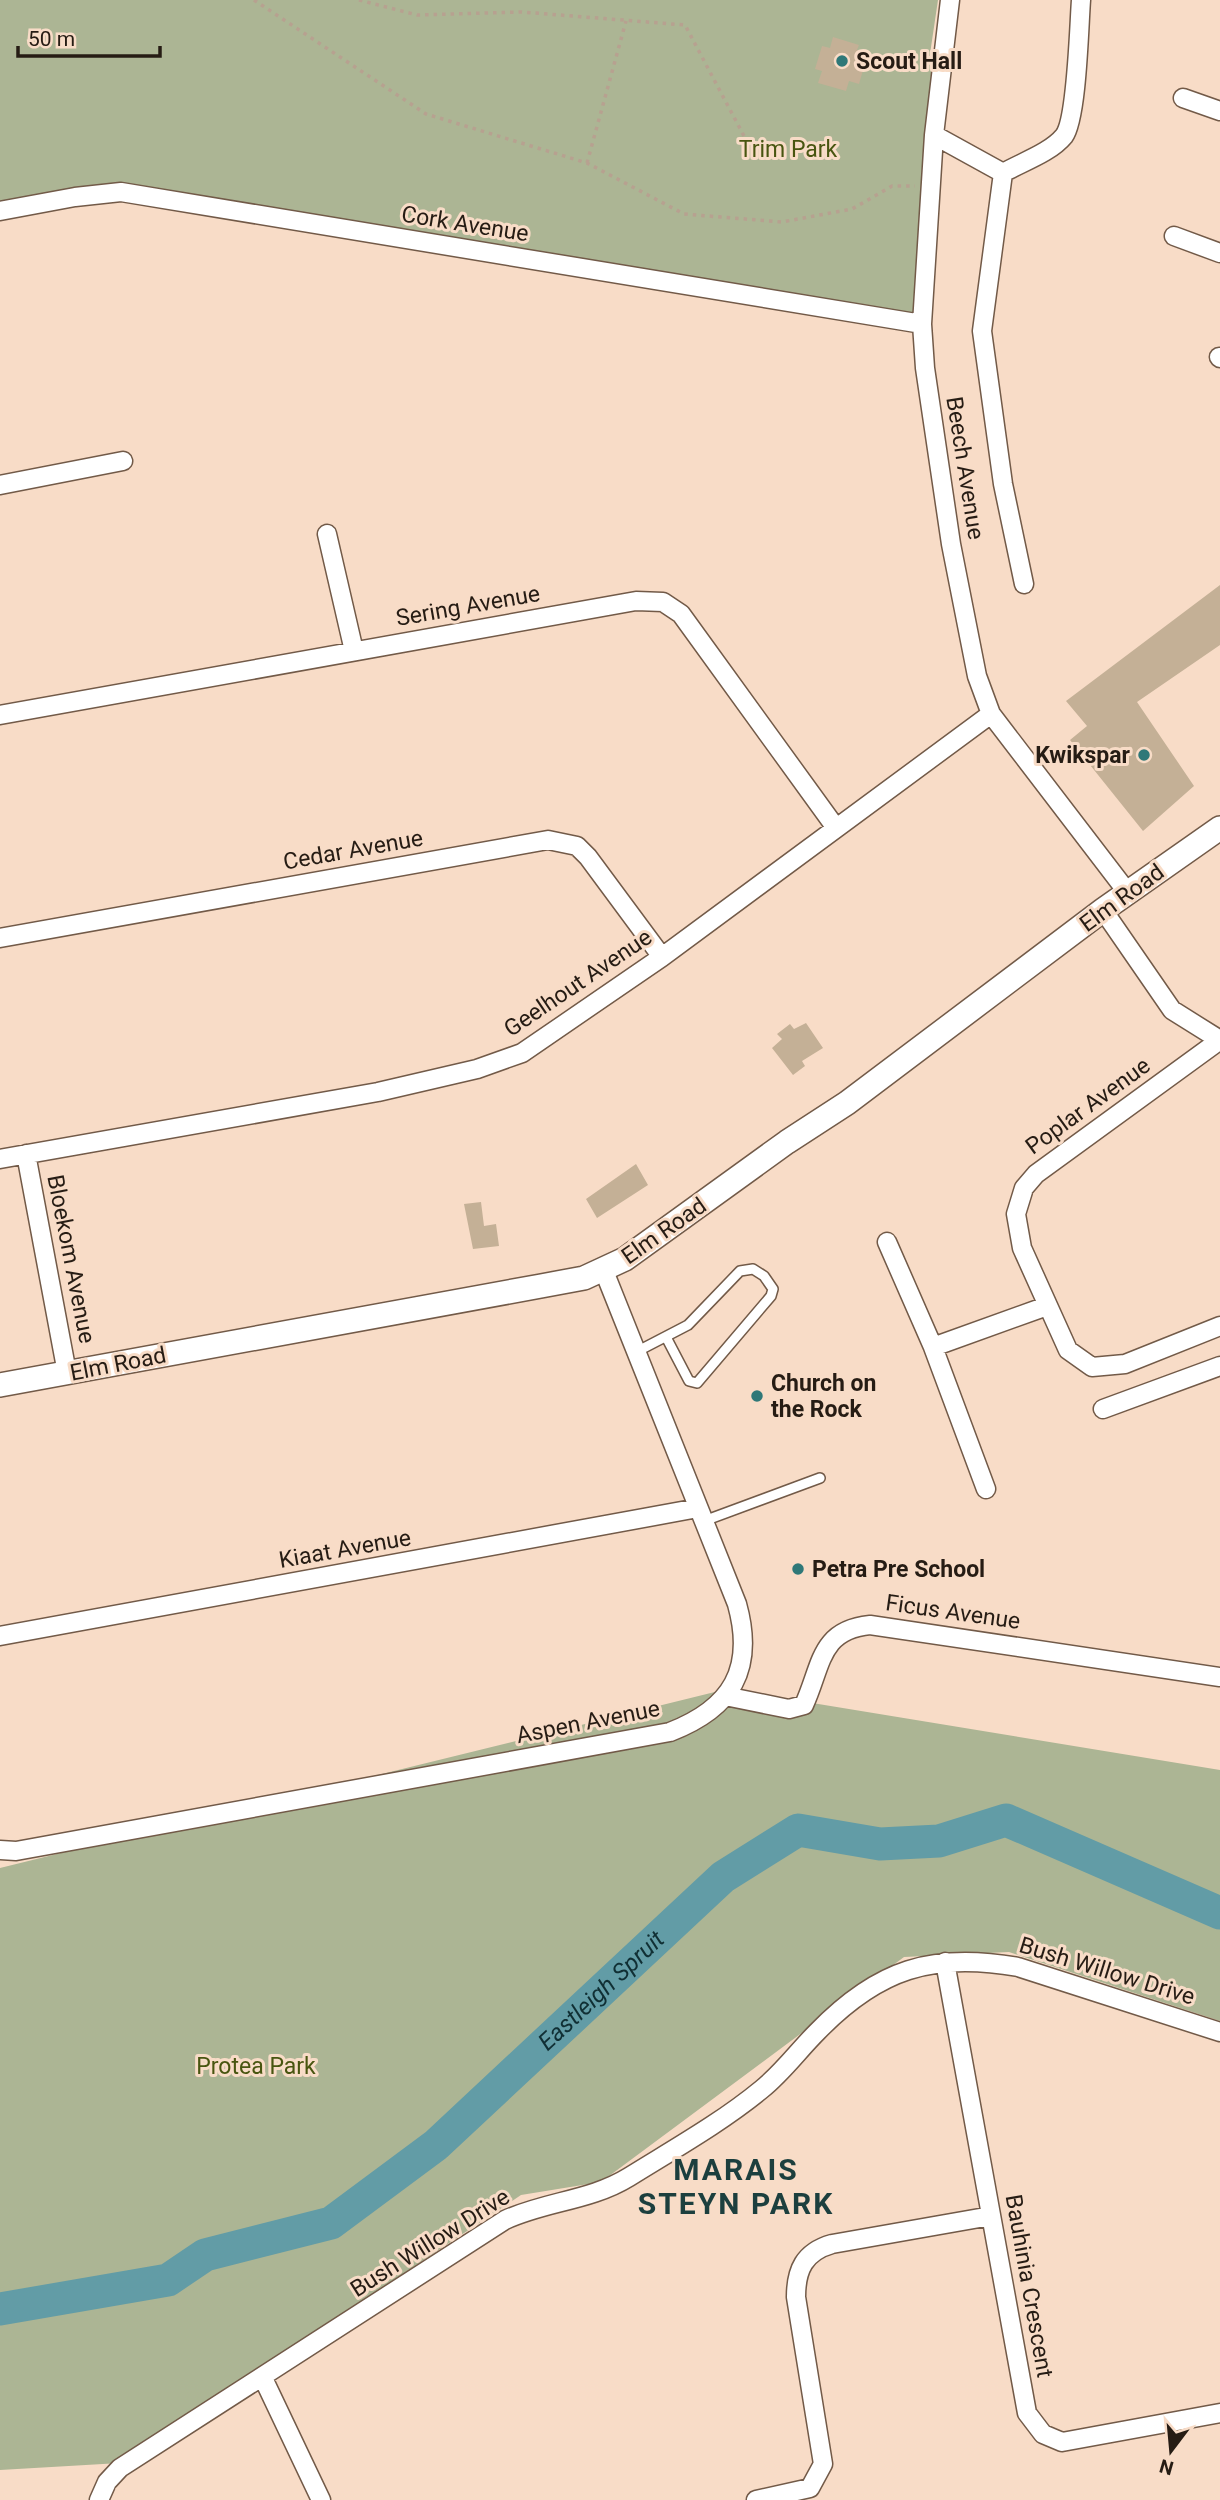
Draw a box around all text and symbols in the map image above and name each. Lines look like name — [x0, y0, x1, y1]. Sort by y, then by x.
scale bar — [18, 14, 159, 58]
text: 50 m — [28, 27, 75, 51]
place label: Scout Hall — [856, 48, 962, 75]
marker: Scout Hall — [834, 53, 850, 69]
park label: Trim Park — [739, 136, 838, 163]
street label: Cork Avenue — [399, 201, 531, 247]
street label: Beech Avenue — [940, 395, 990, 541]
street label: Sering Avenue — [394, 580, 542, 632]
place label: Kwikspar — [1035, 742, 1131, 769]
marker: Kwikspar — [1136, 747, 1152, 763]
street label: Cedar Avenue — [281, 824, 425, 876]
street label: Elm Road — [1075, 858, 1169, 938]
street label: Geelhout Avenue — [499, 924, 657, 1042]
street label: Poplar Avenue — [1021, 1052, 1155, 1160]
street label: Bloekom Avenue — [41, 1172, 101, 1346]
street label: Elm Road — [616, 1192, 712, 1270]
street label: Elm Road — [68, 1341, 168, 1387]
place label: Church on the Rock — [771, 1370, 876, 1423]
marker: Church on the Rock — [749, 1388, 765, 1404]
street label: Kiaat Avenue — [277, 1524, 413, 1574]
place label: Petra Pre School — [812, 1556, 985, 1583]
marker: Petra Pre School — [790, 1561, 806, 1577]
street label: Ficus Avenue — [884, 1589, 1022, 1635]
street label: Aspen Avenue — [514, 1695, 662, 1749]
water label: Eastleigh Spruit — [532, 1925, 670, 2056]
street label: Bush Willow Drive — [1016, 1931, 1198, 2011]
park label: Protea Park — [196, 2053, 316, 2080]
district label: MARAIS STEYN PARK — [638, 2152, 834, 2221]
street label: Bush Willow Drive — [346, 2183, 514, 2303]
street label: Bauhinia Crescent — [1000, 2192, 1058, 2380]
north arrow — [1136, 2416, 1206, 2486]
text: N — [1157, 2454, 1176, 2480]

